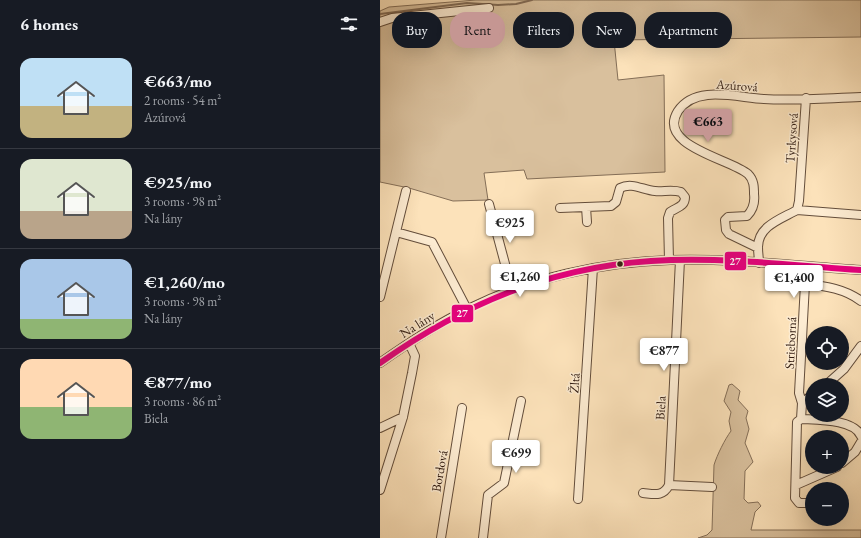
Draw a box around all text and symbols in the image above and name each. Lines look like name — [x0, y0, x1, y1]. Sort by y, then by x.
chip: Buy — [392, 12, 442, 48]
chip: Rent — [450, 12, 505, 48]
chip: Filters — [513, 12, 574, 48]
chip: New — [582, 12, 636, 48]
chip: Apartment — [644, 12, 732, 48]
text: 6 homes — [20, 13, 78, 35]
icon: filters — [338, 13, 360, 35]
text: €663/mo — [144, 70, 212, 92]
icon: home — [52, 74, 100, 122]
street label: Azúrová — [715, 75, 759, 95]
text: 2 rooms · 54 m² — [144, 92, 221, 109]
text: Azúrová — [144, 109, 186, 126]
pin: €663 — [684, 109, 732, 143]
street label: Tyrkysová — [781, 112, 802, 164]
text: €663 — [693, 113, 723, 130]
text: €925/mo — [144, 171, 212, 193]
icon: home — [52, 175, 100, 223]
text: 3 rooms · 98 m² — [144, 193, 221, 210]
text: Na lány — [144, 210, 182, 227]
pin: €925 — [486, 210, 534, 244]
text: €925 — [495, 214, 525, 231]
line badge: 27 — [724, 251, 747, 271]
text: 27 — [729, 254, 741, 268]
unlabelled marker — [615, 259, 625, 269]
pin: €1,260 — [487, 264, 553, 298]
pin: €1,400 — [761, 265, 827, 299]
text: €1,260 — [500, 268, 540, 285]
text: €1,400 — [774, 269, 814, 286]
text: €1,260/mo — [144, 271, 225, 293]
icon: home — [52, 275, 100, 323]
text: 3 rooms · 98 m² — [144, 293, 221, 310]
line badge: 27 — [451, 304, 474, 323]
text: 27 — [456, 306, 468, 320]
street label: Na lány — [396, 307, 438, 342]
text: Na lány — [144, 310, 182, 327]
street label: Strieborná — [781, 316, 800, 370]
map controls — [805, 326, 849, 526]
button: locate — [805, 326, 849, 370]
pin: €877 — [640, 338, 688, 372]
text: €877 — [649, 342, 679, 359]
text: €877/mo — [144, 371, 212, 393]
street label: Žltá — [565, 372, 584, 394]
icon: home — [52, 375, 100, 423]
button: layers — [805, 378, 849, 422]
text: 3 rooms · 86 m² — [144, 393, 221, 410]
street label: Biela — [651, 395, 670, 421]
text: Biela — [144, 410, 168, 427]
button: + — [805, 430, 849, 474]
pin: €699 — [492, 440, 540, 474]
text: €699 — [501, 444, 531, 461]
street label: Bordová — [427, 448, 452, 493]
button: − — [805, 482, 849, 526]

